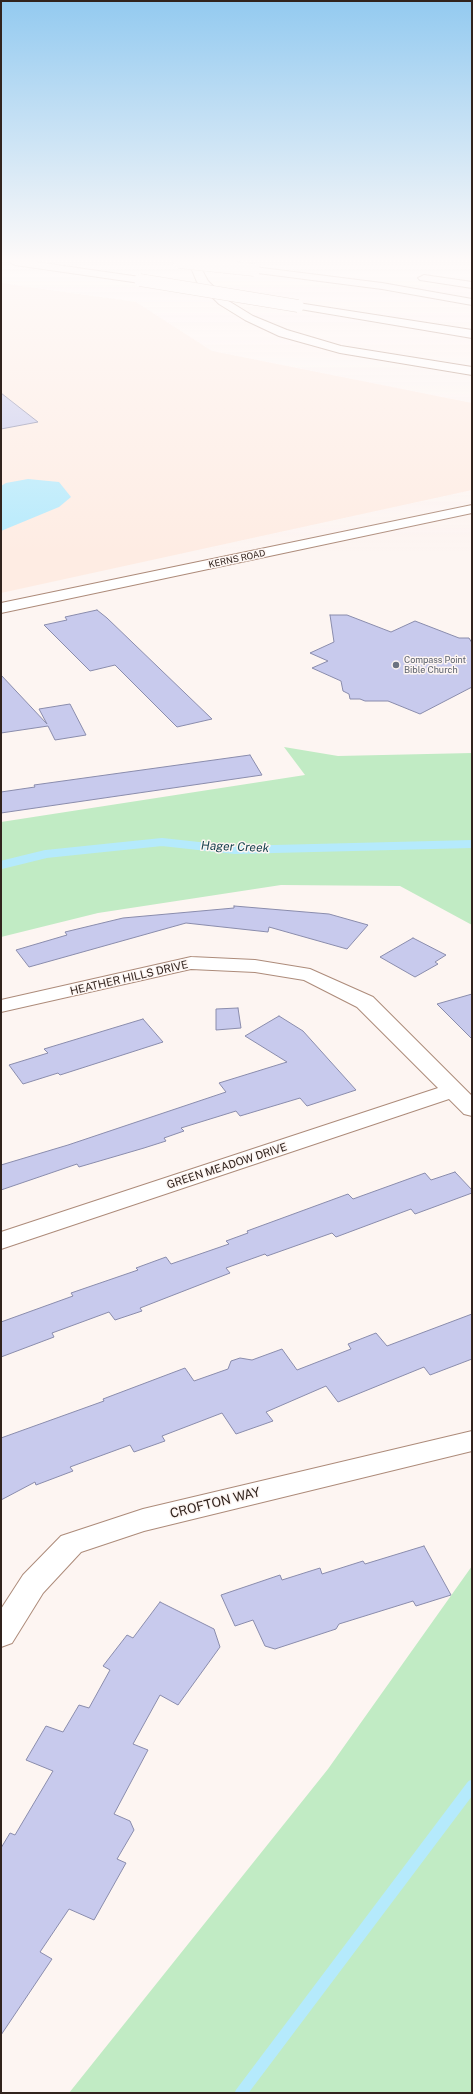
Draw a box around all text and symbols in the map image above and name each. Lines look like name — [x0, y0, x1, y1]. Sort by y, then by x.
street label: KERNS ROAD — [208, 548, 266, 570]
place label: Compass Point Bible Church — [404, 655, 466, 676]
marker: Compass Point Bible Church — [391, 660, 401, 670]
water label: Hager Creek — [201, 839, 269, 855]
street label: HEATHER HILLS DRIVE — [69, 958, 189, 998]
street label: GREEN MEADOW DRIVE — [165, 1140, 289, 1192]
street label: CROFTON WAY — [168, 1484, 262, 1522]

